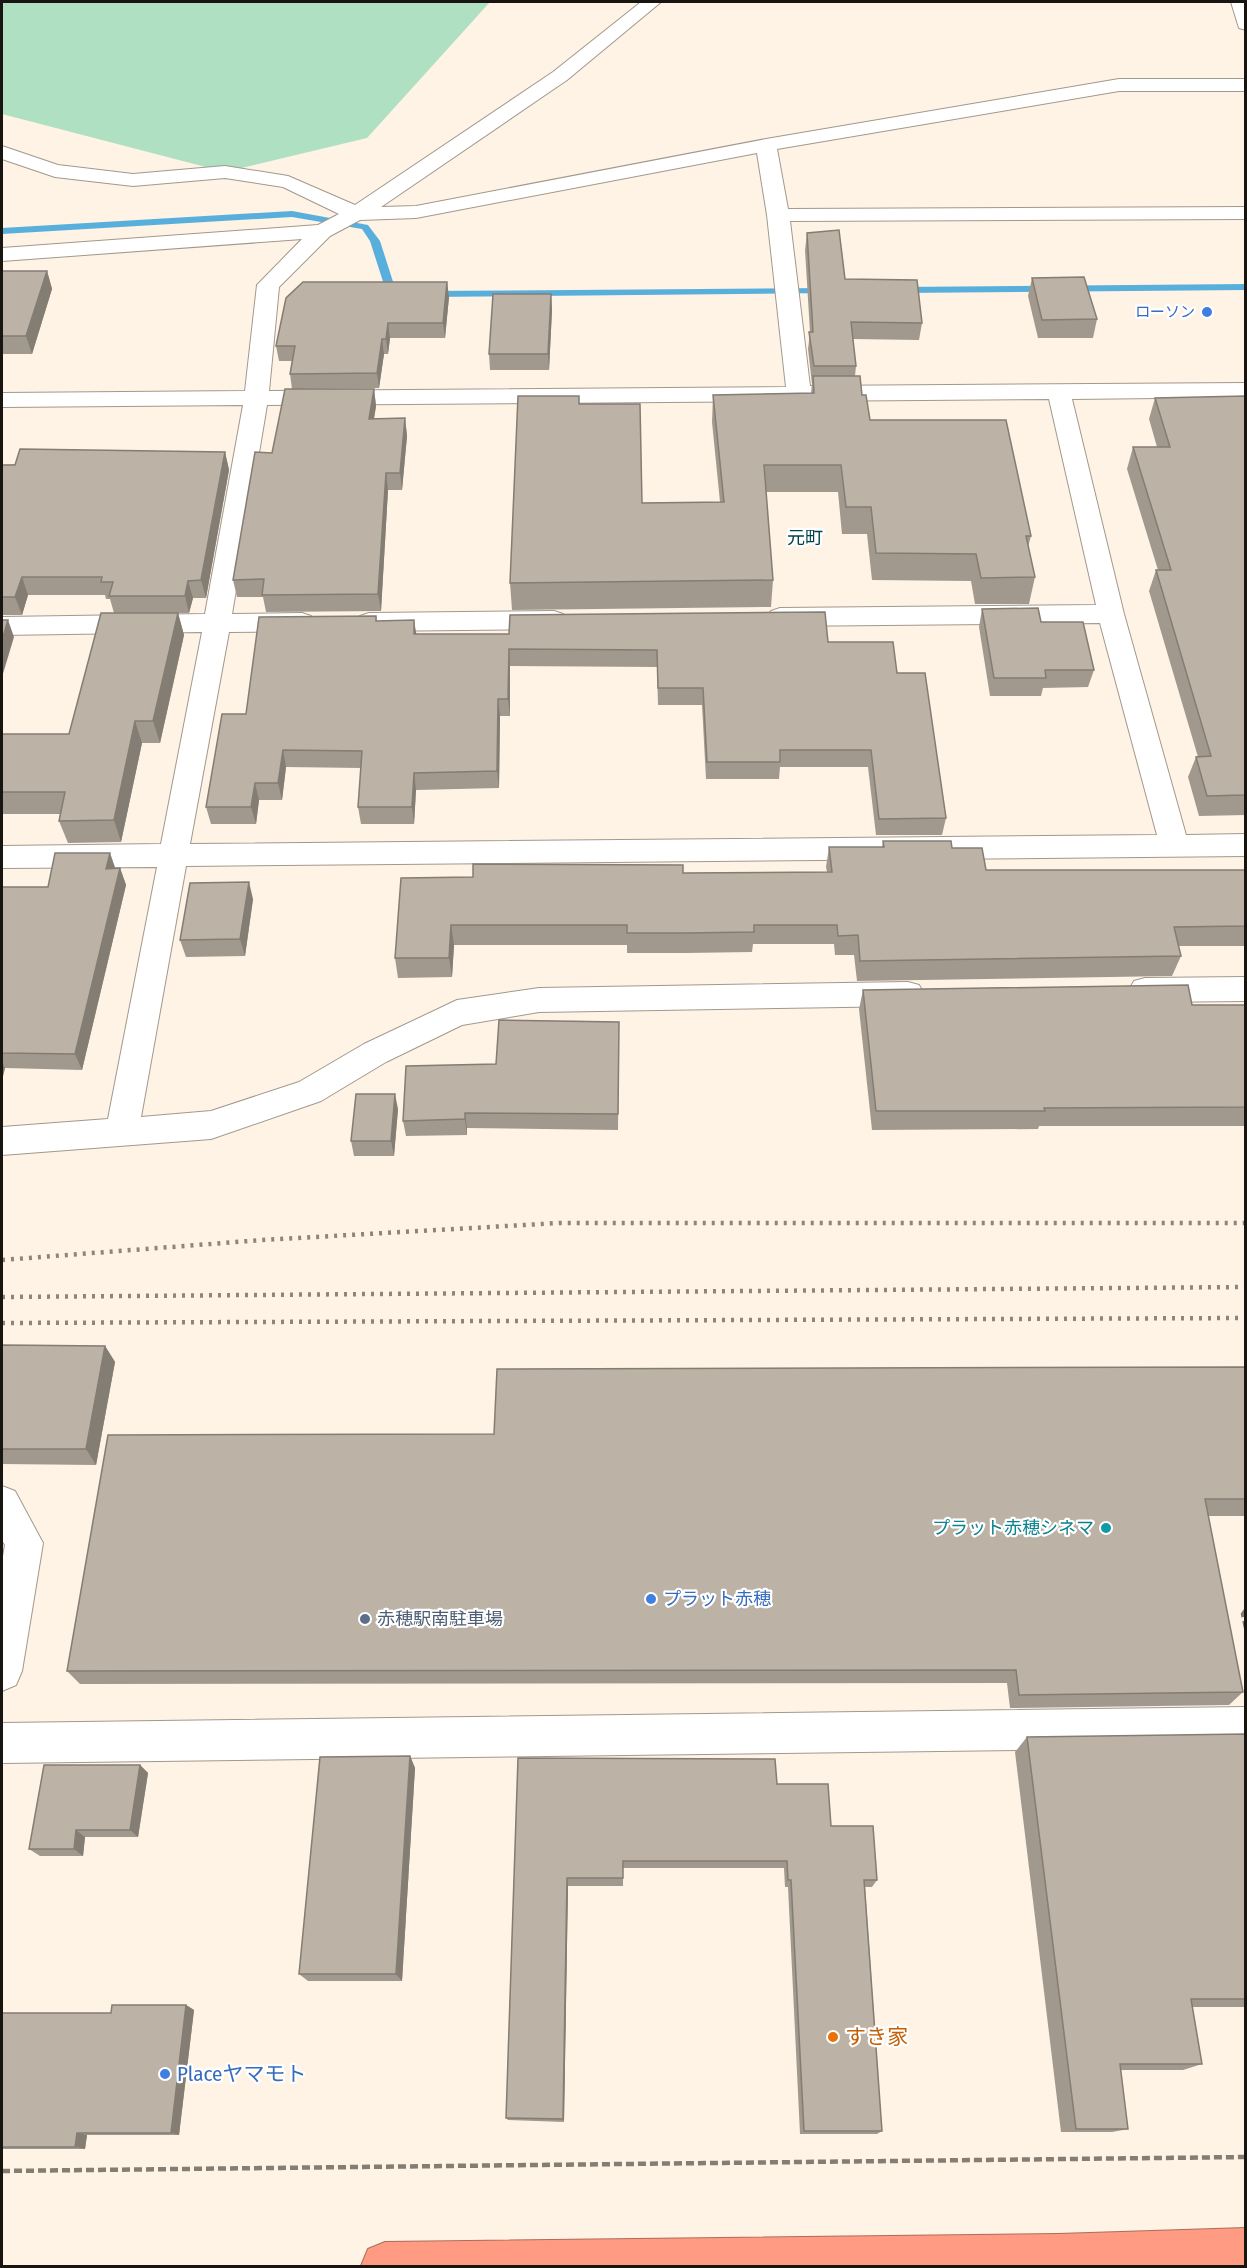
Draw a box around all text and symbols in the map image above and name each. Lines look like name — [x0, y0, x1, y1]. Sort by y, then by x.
place label: ローソン — [1135, 303, 1195, 321]
marker: ローソン — [1200, 305, 1214, 319]
district label: 元町 — [787, 527, 823, 549]
place label: プラット赤穂シネマ — [932, 1517, 1094, 1539]
marker: プラット赤穂シネマ — [1099, 1521, 1113, 1535]
place label: プラット赤穂 — [663, 1588, 771, 1610]
marker: プラット赤穂 — [644, 1592, 658, 1606]
place label: 赤穂駅南駐車場 — [377, 1608, 503, 1630]
marker: 赤穂駅南駐車場 — [358, 1612, 372, 1626]
place label: すき家 — [845, 2024, 908, 2050]
marker: すき家 — [826, 2030, 840, 2044]
place label: Placeヤマモト — [177, 2061, 306, 2087]
marker: Placeヤマモト — [158, 2067, 172, 2081]

